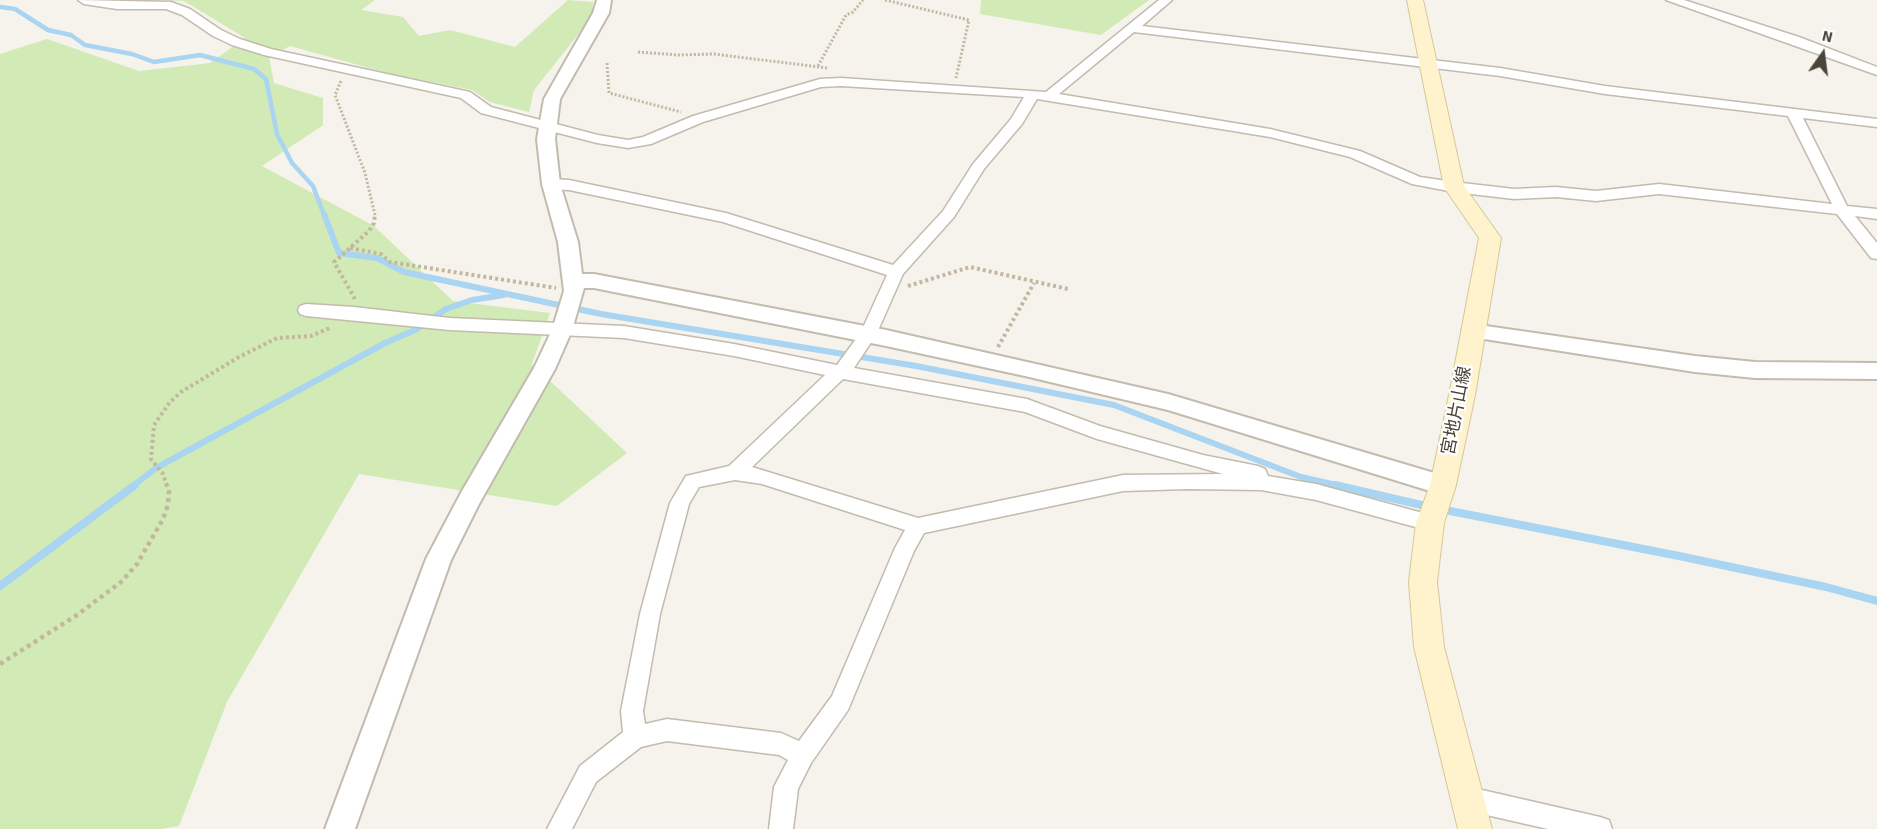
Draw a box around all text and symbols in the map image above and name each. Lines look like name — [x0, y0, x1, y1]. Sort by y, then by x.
north arrow — [1793, 24, 1853, 84]
text: N — [1820, 25, 1835, 48]
street label: 宮地片山線 — [1439, 365, 1477, 457]

